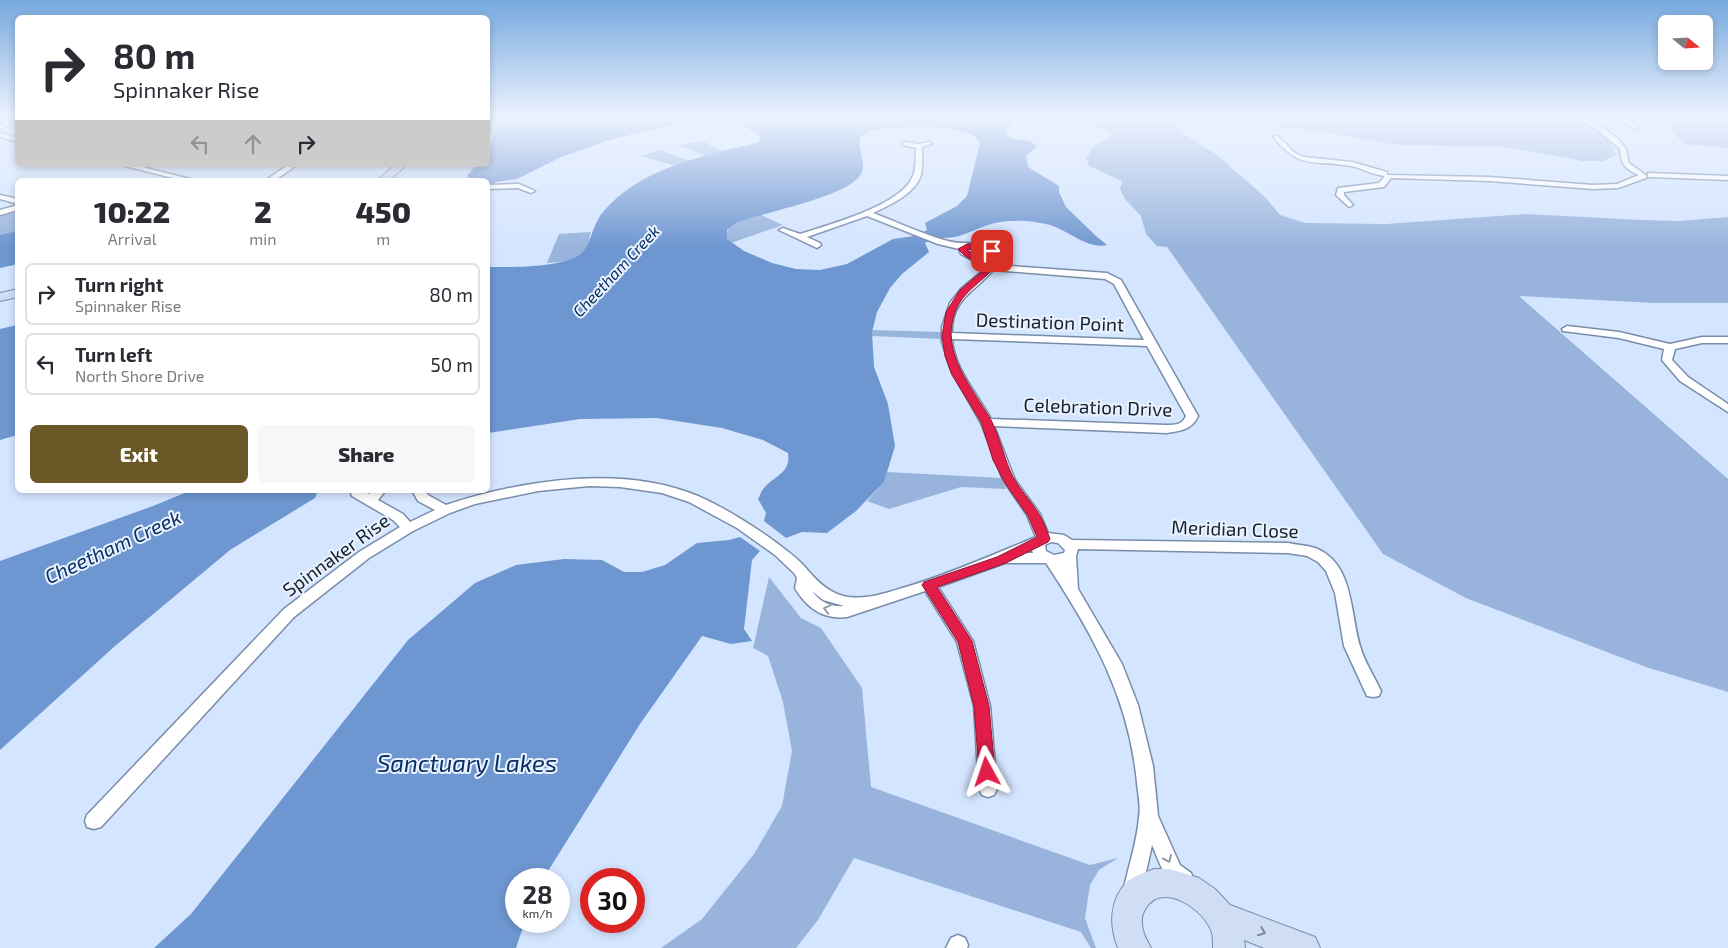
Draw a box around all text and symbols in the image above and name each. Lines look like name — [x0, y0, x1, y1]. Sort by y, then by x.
north arrow — [1658, 15, 1712, 70]
map controls — [1658, 15, 1713, 70]
text: 80 m — [113, 34, 195, 76]
icon: right — [30, 35, 95, 100]
text: Spinnaker Rise — [113, 76, 259, 102]
icon: left — [186, 130, 214, 158]
icon: ahead — [239, 130, 267, 158]
icon: right — [292, 130, 320, 158]
text: 10:22 — [94, 193, 170, 229]
text: 2 — [254, 193, 272, 229]
text: 450 — [355, 193, 411, 229]
water label: Cheetham Creek — [568, 221, 663, 320]
text: Arrival — [108, 229, 156, 248]
text: min — [249, 229, 276, 248]
text: m — [376, 229, 390, 248]
pin — [971, 230, 1013, 272]
icon: arrive — [978, 237, 1006, 265]
text: Turn right — [75, 273, 163, 296]
icon: right — [32, 280, 60, 308]
text: 80 m — [429, 283, 473, 306]
text: Spinnaker Rise — [75, 296, 181, 315]
street label: Destination Point — [975, 307, 1125, 336]
text: Turn left — [75, 343, 152, 366]
icon: left — [32, 350, 60, 378]
text: 50 m — [430, 353, 473, 376]
text: North Shore Drive — [75, 366, 204, 385]
street label: Celebration Drive — [1023, 392, 1173, 421]
button: Exit — [30, 425, 248, 483]
button: Share — [258, 425, 475, 483]
water label: Cheetham Creek — [41, 504, 185, 588]
street label: Spinnaker Rise — [278, 508, 394, 601]
street label: Meridian Close — [1171, 515, 1299, 542]
one-way arrow — [822, 604, 831, 615]
position arrow — [960, 745, 1012, 797]
water label: Sanctuary Lakes — [377, 748, 557, 777]
one-way arrow — [1161, 854, 1172, 863]
speed limit sign: 30 — [580, 868, 645, 933]
text: 28 — [522, 879, 553, 909]
text: km/h — [523, 906, 552, 920]
one-way arrow — [1258, 926, 1266, 936]

